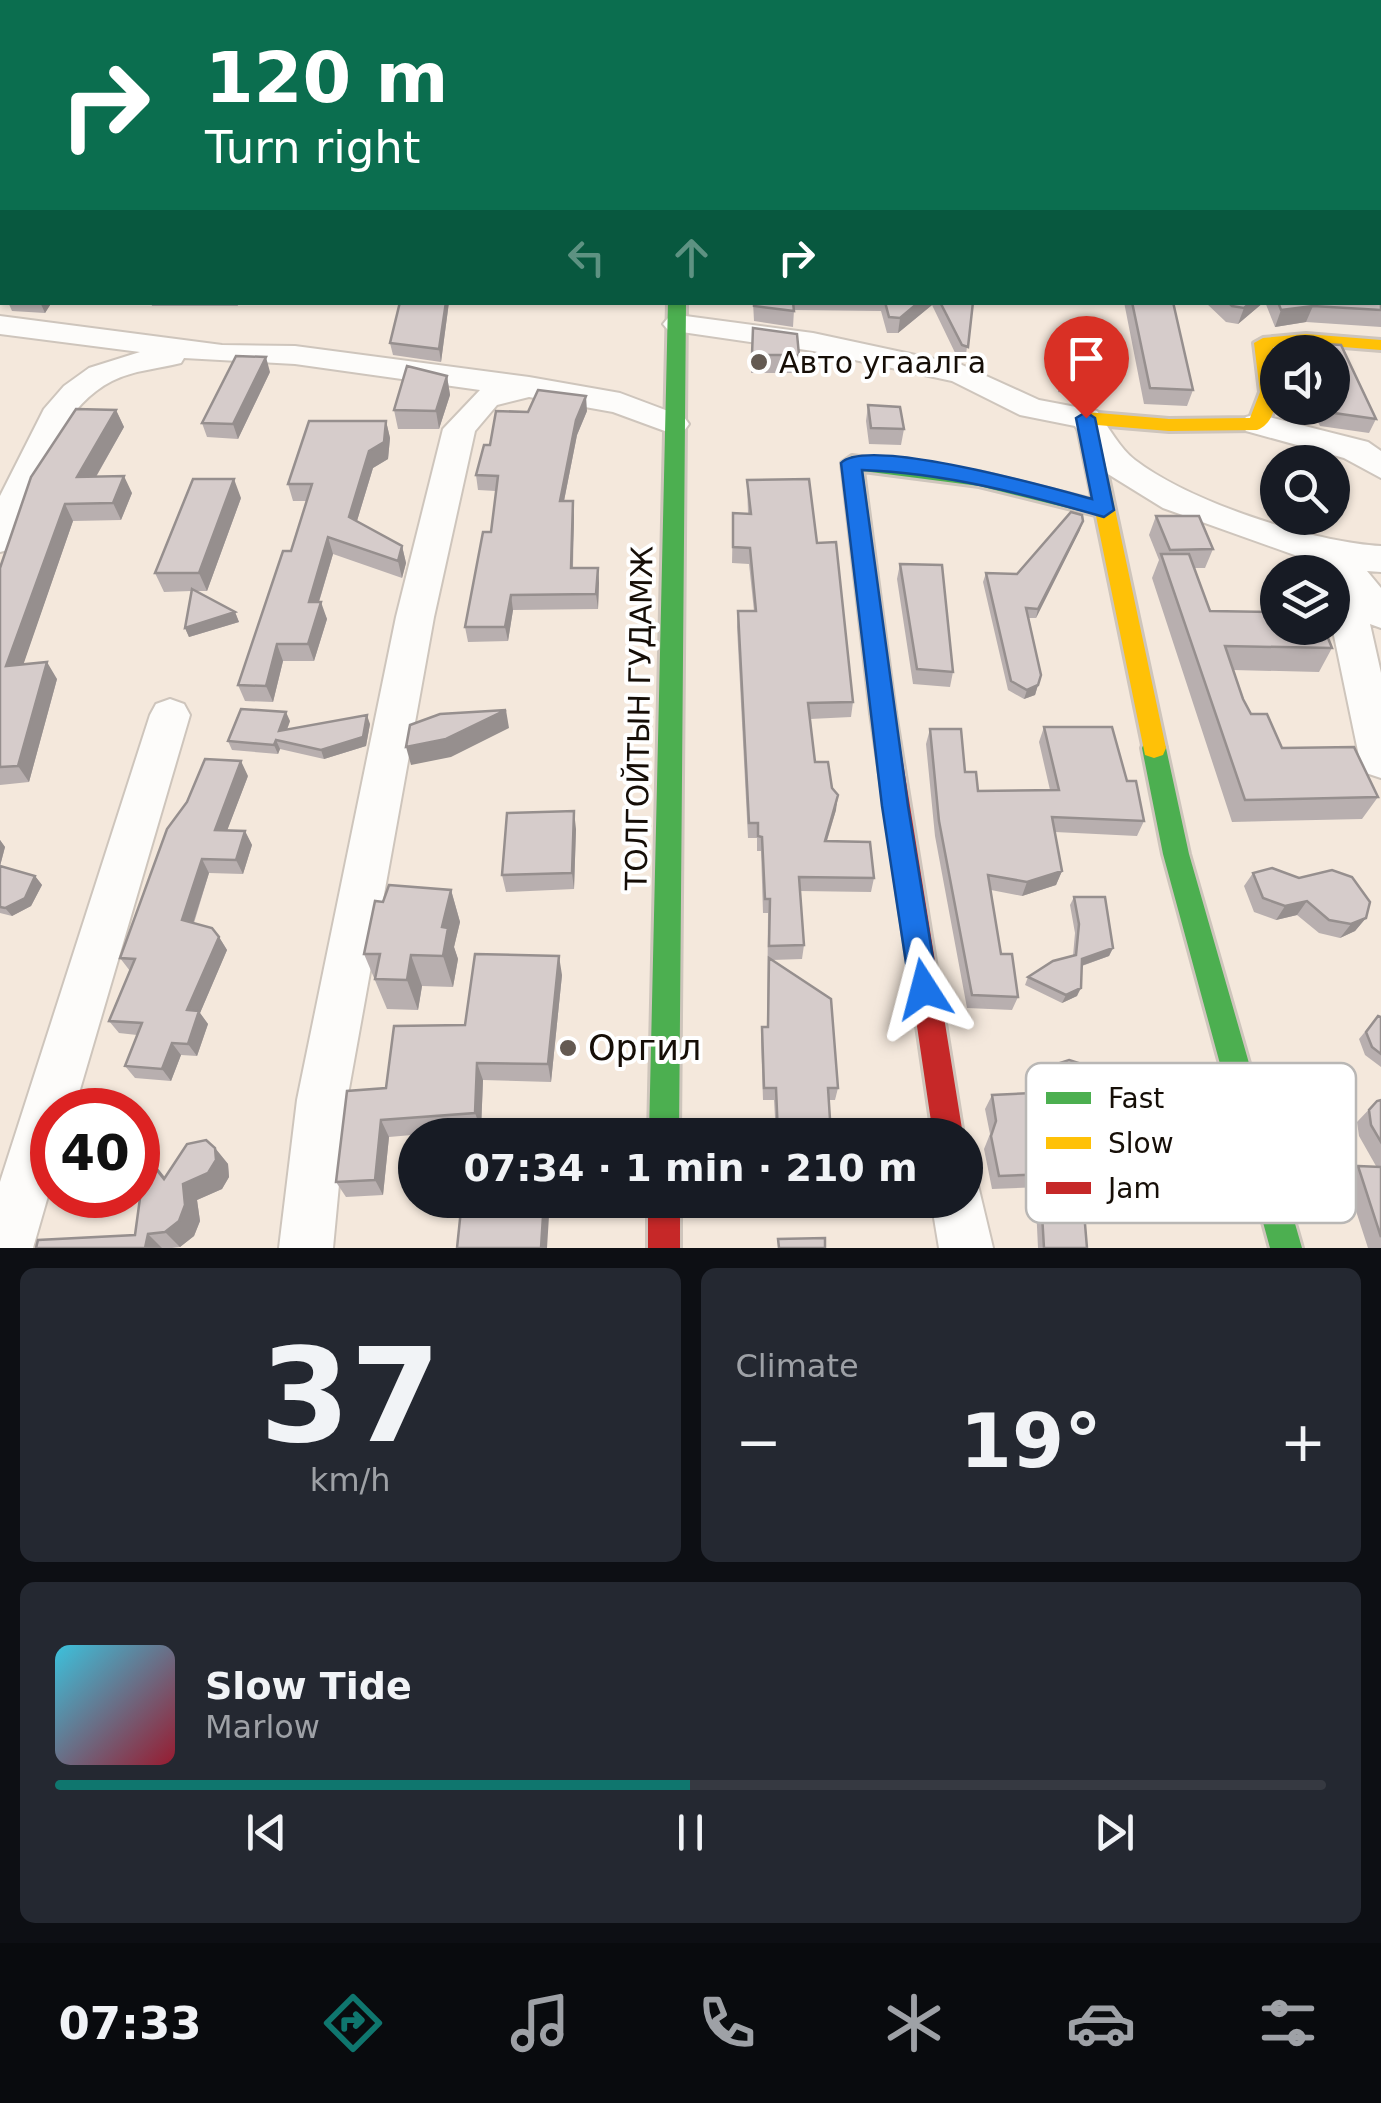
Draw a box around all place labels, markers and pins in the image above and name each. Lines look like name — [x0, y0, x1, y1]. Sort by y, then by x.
pin — [1044, 316, 1129, 419]
place label: Авто угаалга — [779, 345, 986, 380]
marker: Авто угаалга — [748, 351, 770, 373]
place label: Оргил — [588, 1028, 701, 1068]
marker: Оргил — [557, 1037, 579, 1059]

